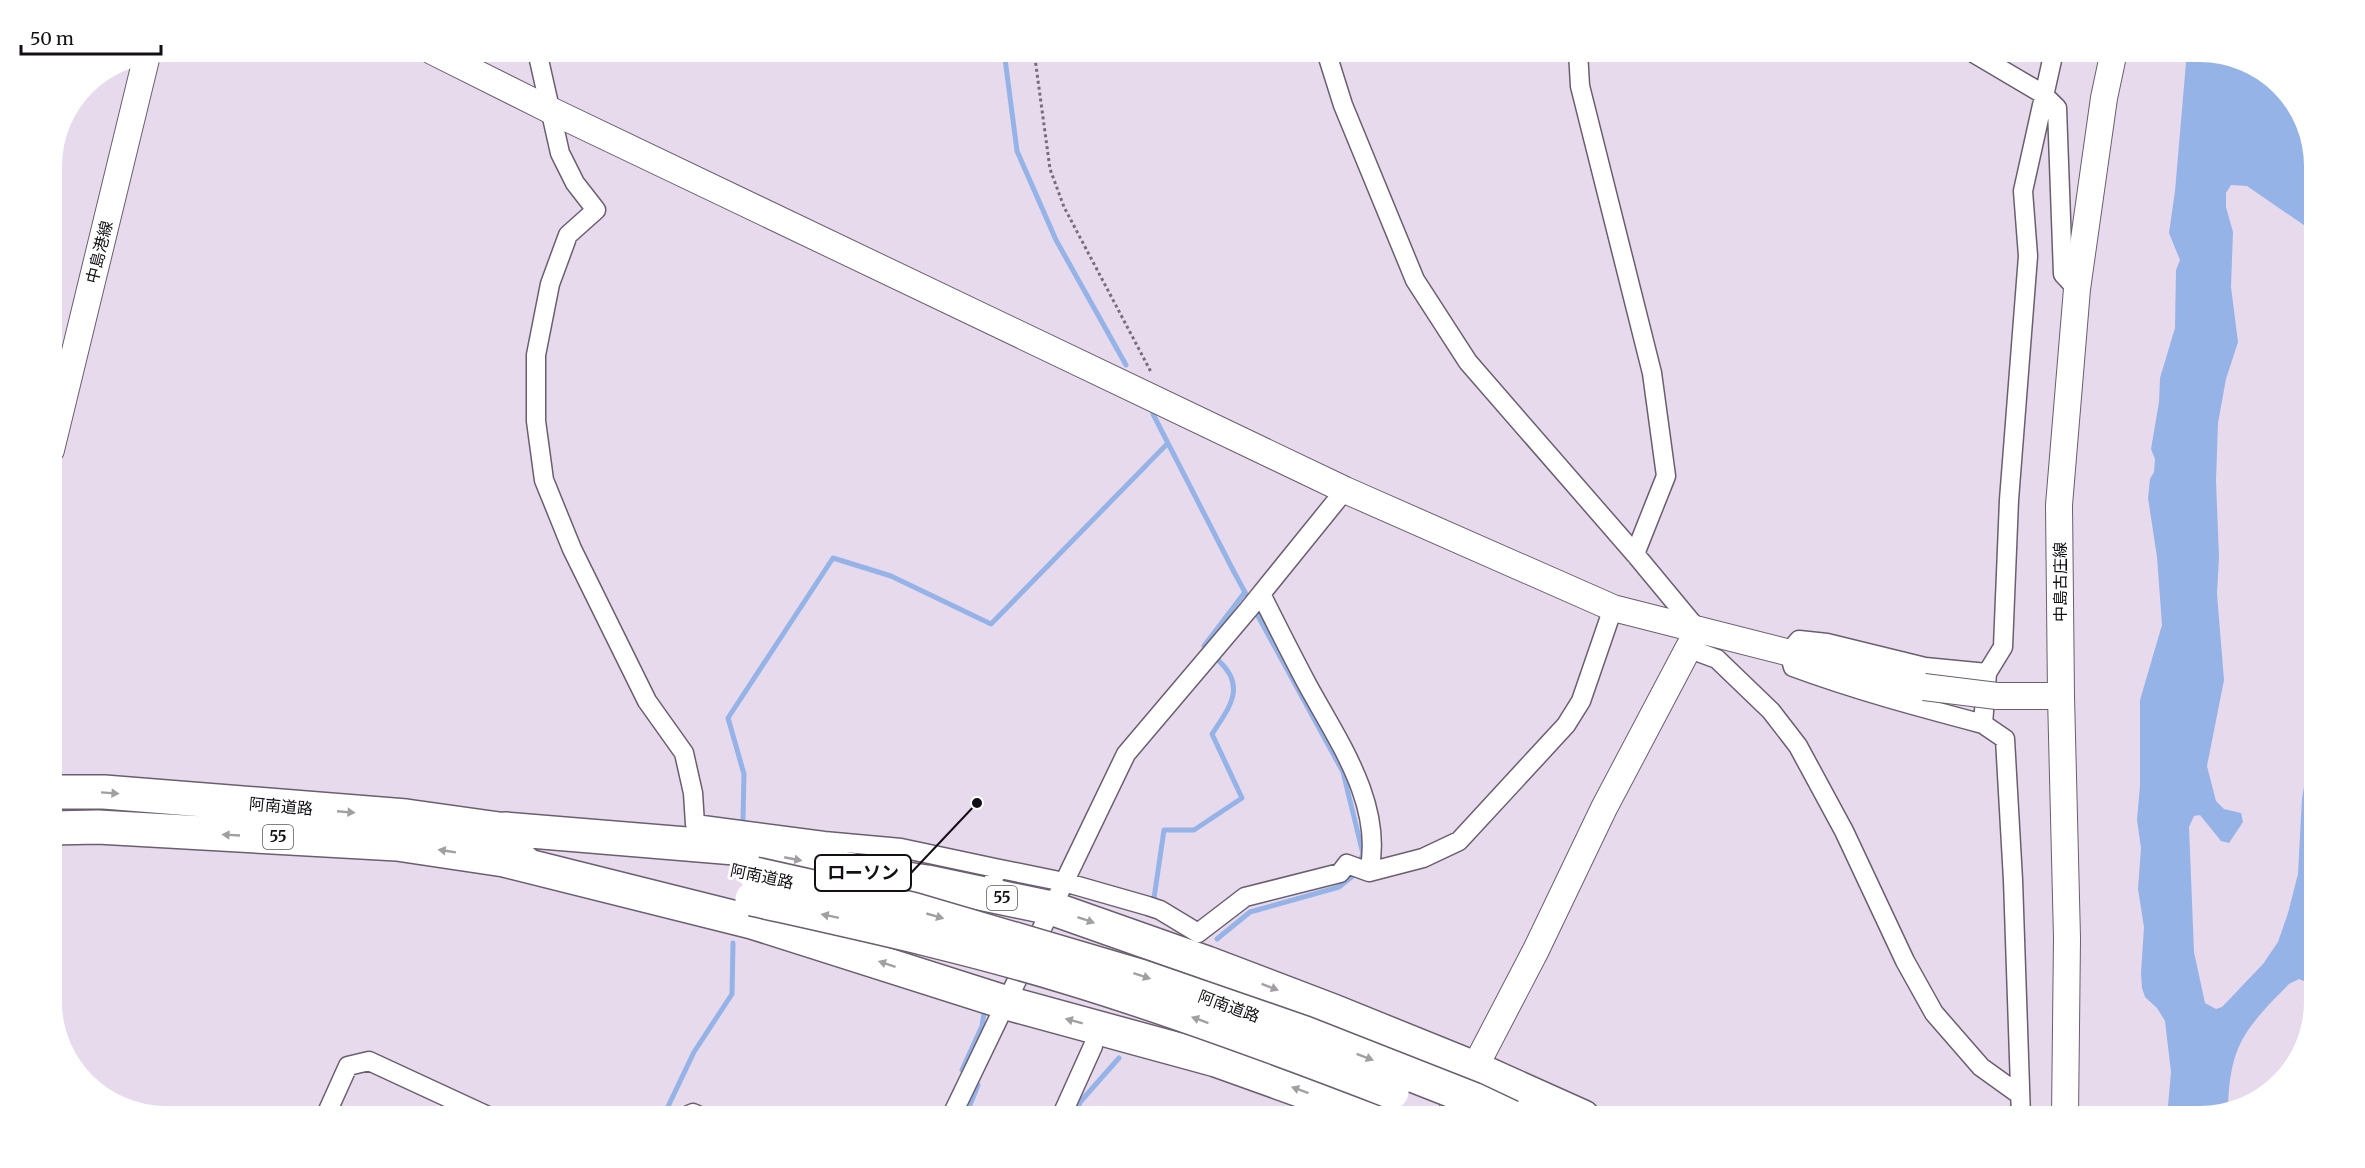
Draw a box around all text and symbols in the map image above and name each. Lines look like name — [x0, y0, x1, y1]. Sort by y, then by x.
scale bar — [21, 18, 160, 56]
text: 50 m — [30, 27, 74, 50]
street label: 中島港線 — [82, 219, 116, 285]
street label: 中島古庄線 — [2050, 542, 2070, 622]
one-way arrow — [100, 788, 119, 797]
street label: 阿南道路 — [248, 793, 314, 819]
one-way arrow — [337, 807, 356, 816]
road number: 55 — [263, 825, 293, 849]
one-way arrow — [222, 830, 241, 839]
one-way arrow — [437, 847, 456, 856]
one-way arrow — [784, 855, 803, 864]
callout: ローソン — [815, 855, 911, 891]
street label: 阿南道路 — [729, 860, 795, 892]
text: ローソン — [827, 861, 899, 884]
road number: 55 — [987, 886, 1017, 910]
one-way arrow — [821, 911, 839, 921]
one-way arrow — [926, 911, 944, 921]
one-way arrow — [1077, 916, 1095, 925]
one-way arrow — [878, 959, 896, 968]
one-way arrow — [1133, 972, 1151, 982]
one-way arrow — [1261, 982, 1279, 992]
street label: 阿南道路 — [1196, 986, 1262, 1026]
one-way arrow — [1190, 1015, 1208, 1025]
one-way arrow — [1065, 1016, 1083, 1025]
one-way arrow — [1356, 1053, 1374, 1062]
one-way arrow — [1291, 1085, 1309, 1095]

